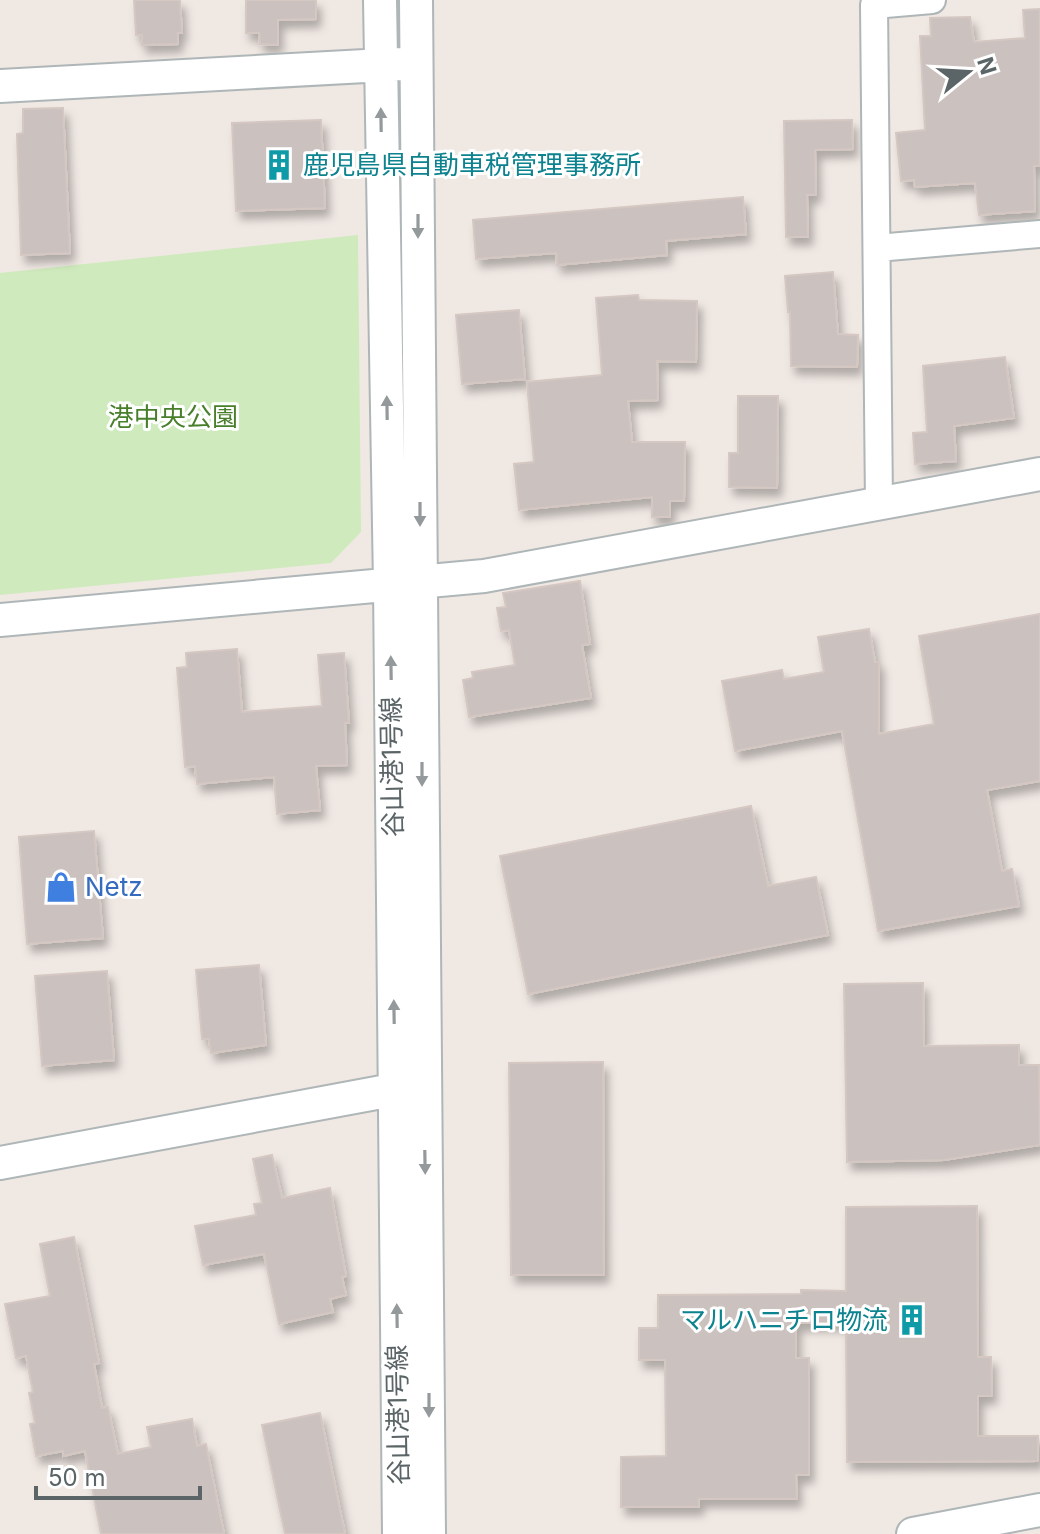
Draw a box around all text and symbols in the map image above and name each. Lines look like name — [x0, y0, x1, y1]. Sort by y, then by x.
north arrow — [928, 32, 1008, 112]
text: N — [972, 54, 1002, 78]
one-way arrow — [375, 107, 387, 132]
building icon: 鹿児島県自動車税管理事務所 — [262, 148, 296, 182]
place label: 鹿児島県自動車税管理事務所 — [303, 149, 641, 180]
one-way arrow — [412, 214, 424, 239]
one-way arrow — [380, 395, 393, 420]
park label: 港中央公園 — [108, 401, 238, 432]
one-way arrow — [414, 502, 426, 527]
one-way arrow — [385, 655, 397, 680]
street label: 谷山港1号線 — [375, 696, 408, 838]
one-way arrow — [416, 762, 428, 787]
shop icon: Netz — [44, 870, 78, 904]
place label: Netz — [85, 871, 143, 902]
one-way arrow — [388, 999, 400, 1024]
one-way arrow — [419, 1150, 432, 1175]
one-way arrow — [391, 1303, 403, 1328]
building icon: マルハニチロ物流 — [895, 1303, 929, 1337]
place label: マルハニチロ物流 — [680, 1304, 888, 1335]
street label: 谷山港1号線 — [381, 1344, 414, 1486]
one-way arrow — [422, 1393, 435, 1418]
scale bar — [36, 1450, 200, 1500]
text: 50 m — [48, 1463, 106, 1492]

